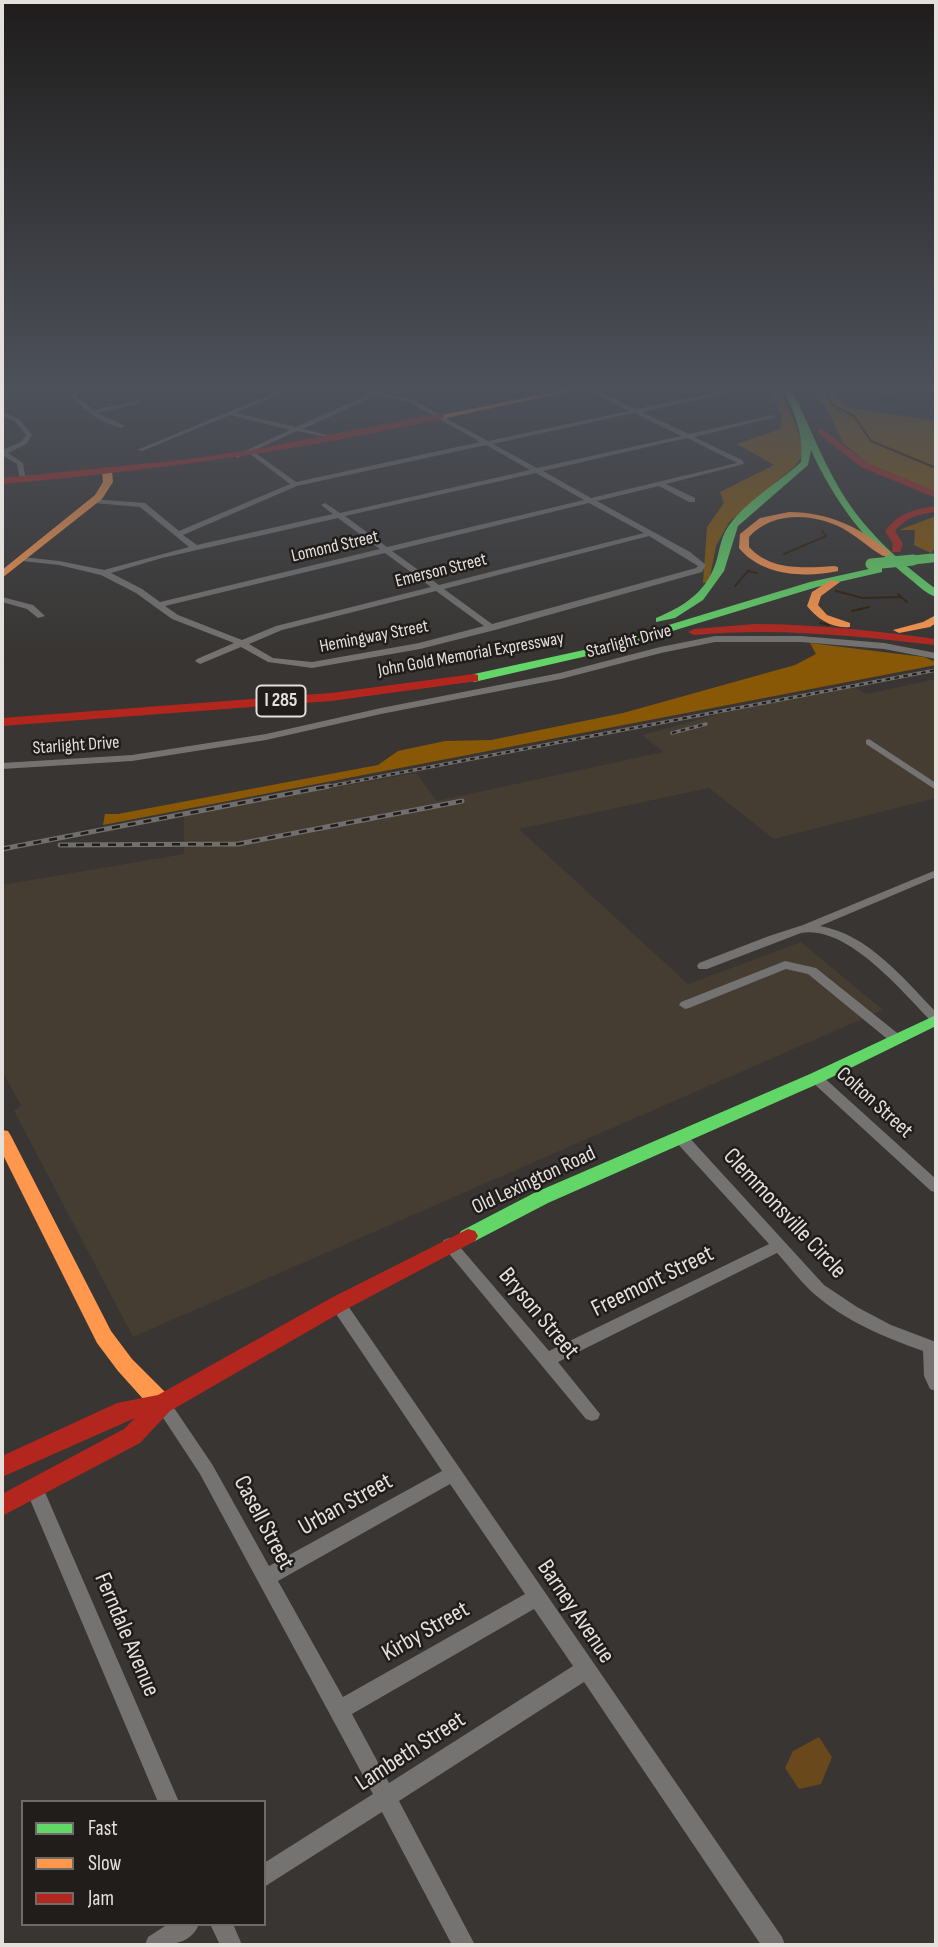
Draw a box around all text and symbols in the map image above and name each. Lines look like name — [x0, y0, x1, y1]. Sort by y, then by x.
street label: Lomond Street — [289, 526, 381, 568]
street label: Emerson Street — [393, 549, 489, 593]
street label: Hemingway Street — [318, 616, 430, 658]
street label: Starlight Drive — [584, 620, 674, 664]
street label: John Gold Memorial Expressway — [376, 628, 566, 682]
road number: I 285 — [256, 686, 306, 716]
street label: Starlight Drive — [32, 732, 120, 760]
street label: Colton Street — [831, 1062, 917, 1144]
street label: Old Lexington Road — [468, 1141, 600, 1221]
street label: Clemmonsville Circle — [716, 1143, 852, 1285]
street label: Freemont Street — [587, 1240, 719, 1324]
street label: Bryson Street — [492, 1262, 584, 1366]
street label: Urban Street — [294, 1468, 398, 1542]
street label: Casell Street — [226, 1471, 300, 1575]
street label: Barney Avenue — [530, 1555, 620, 1669]
street label: Ferndale Avenue — [87, 1569, 165, 1701]
street label: Kirby Street — [377, 1596, 475, 1668]
street label: Lambeth Street — [351, 1706, 471, 1798]
legend — [21, 1800, 266, 1926]
text: Fast — [88, 1816, 118, 1841]
text: Slow — [88, 1851, 121, 1876]
text: Jam — [88, 1886, 114, 1911]

